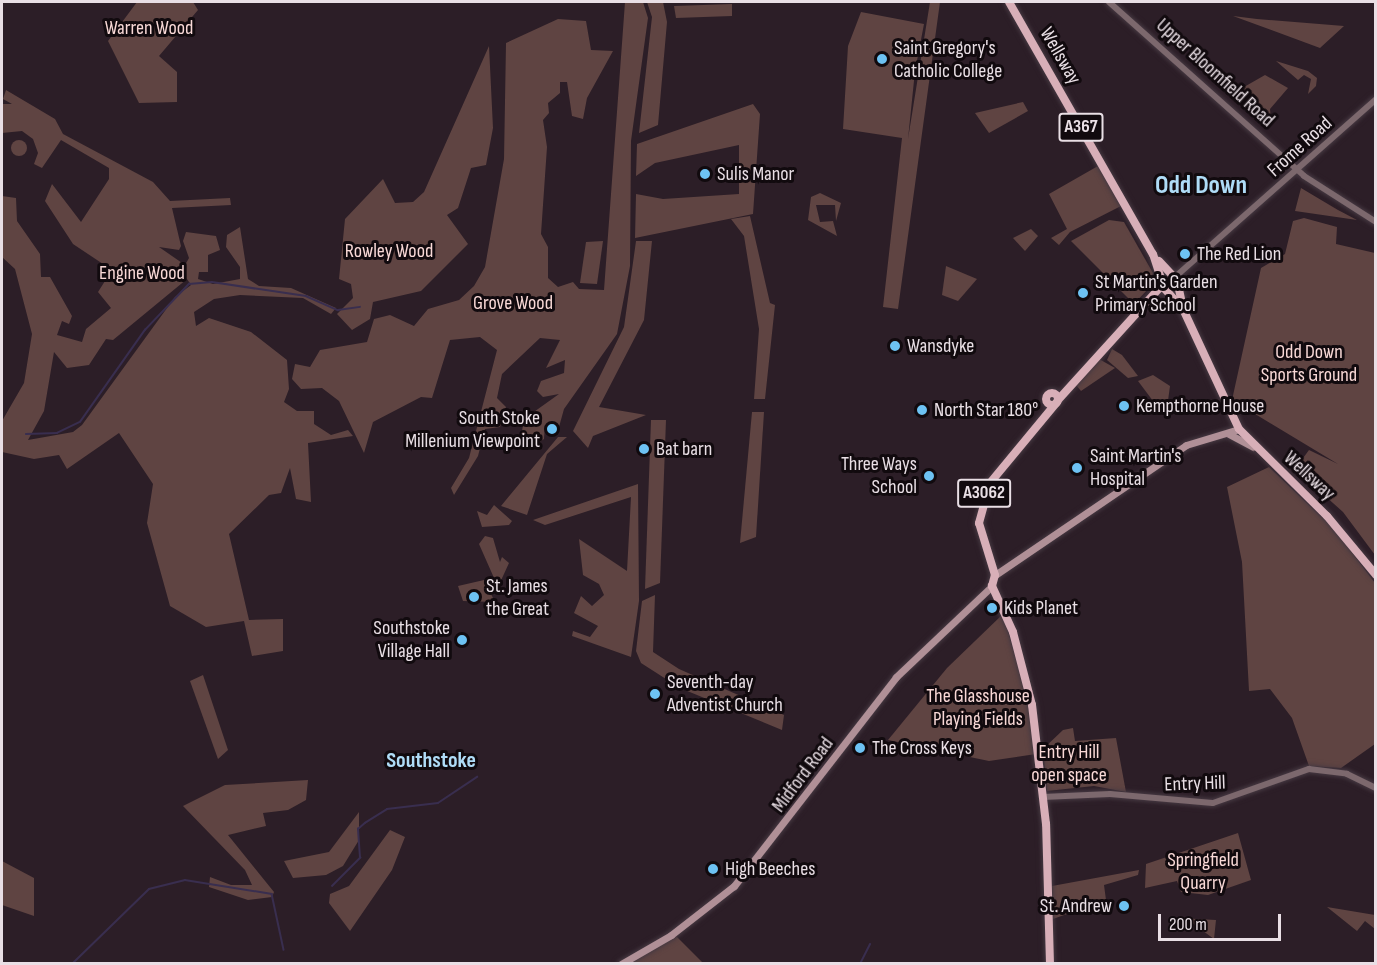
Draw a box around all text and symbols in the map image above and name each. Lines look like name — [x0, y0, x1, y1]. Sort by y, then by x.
street label: Upper Bloomfield Road — [1151, 14, 1279, 132]
park label: Warren Wood — [105, 16, 193, 40]
street label: Wellsway — [1034, 23, 1086, 89]
place label: Saint Gregory's Catholic College — [894, 36, 1002, 83]
marker: Saint Gregory's Catholic College — [875, 52, 889, 66]
road number: A367 — [1058, 112, 1104, 142]
street label: Frome Road — [1263, 112, 1337, 182]
place label: Sulis Manor — [717, 162, 794, 186]
marker: Sulis Manor — [698, 167, 712, 181]
district label: Odd Down — [1155, 170, 1247, 202]
park label: Rowley Wood — [345, 239, 433, 263]
place label: The Red Lion — [1197, 242, 1281, 266]
marker: The Red Lion — [1178, 247, 1192, 261]
park label: Engine Wood — [99, 261, 185, 285]
place label: St Martin's Garden Primary School — [1095, 270, 1217, 317]
marker: St Martin's Garden Primary School — [1076, 286, 1090, 300]
park label: Grove Wood — [473, 291, 553, 315]
place label: Wansdyke — [907, 334, 974, 358]
marker: Wansdyke — [888, 339, 902, 353]
park label: Odd Down Sports Ground — [1261, 341, 1357, 388]
place label: Kempthorne House — [1136, 394, 1264, 418]
place label: North Star 180° — [934, 398, 1038, 422]
marker: Kempthorne House — [1117, 399, 1131, 413]
marker: North Star 180° — [915, 403, 929, 417]
place label: South Stoke Millenium Viewpoint — [405, 406, 540, 453]
marker: South Stoke Millenium Viewpoint — [545, 422, 559, 436]
place label: Bat barn — [656, 437, 712, 461]
marker: Bat barn — [637, 442, 651, 456]
place label: Saint Martin's Hospital — [1090, 444, 1181, 491]
street label: Wellsway — [1278, 446, 1340, 506]
place label: Three Ways School — [841, 452, 917, 499]
marker: Saint Martin's Hospital — [1068, 459, 1086, 477]
marker: Three Ways School — [922, 469, 936, 483]
road number: A3062 — [957, 478, 1011, 508]
place label: St. James the Great — [486, 574, 549, 621]
marker: St. James the Great — [467, 590, 481, 604]
place label: Kids Planet — [1004, 596, 1078, 620]
marker: Kids Planet — [985, 601, 999, 615]
place label: Southstoke Village Hall — [373, 616, 450, 663]
marker: Southstoke Village Hall — [455, 633, 469, 647]
place label: Seventh-day Adventist Church — [667, 670, 783, 717]
park label: The Glasshouse Playing Fields — [926, 685, 1030, 732]
marker: Seventh-day Adventist Church — [648, 687, 662, 701]
street label: Midford Road — [767, 733, 839, 817]
place label: The Cross Keys — [872, 736, 972, 760]
park label: Entry Hill open space — [1031, 740, 1107, 787]
marker: The Cross Keys — [853, 741, 867, 755]
district label: Southstoke — [386, 748, 476, 774]
street label: Entry Hill — [1164, 771, 1226, 797]
park label: Springfield Quarry — [1167, 849, 1239, 896]
place label: High Beeches — [725, 857, 815, 881]
marker: High Beeches — [706, 862, 720, 876]
place label: St. Andrew — [1040, 894, 1112, 918]
marker: St. Andrew — [1117, 899, 1131, 913]
scale bar — [1161, 902, 1284, 940]
text: 200 m — [1169, 914, 1207, 935]

